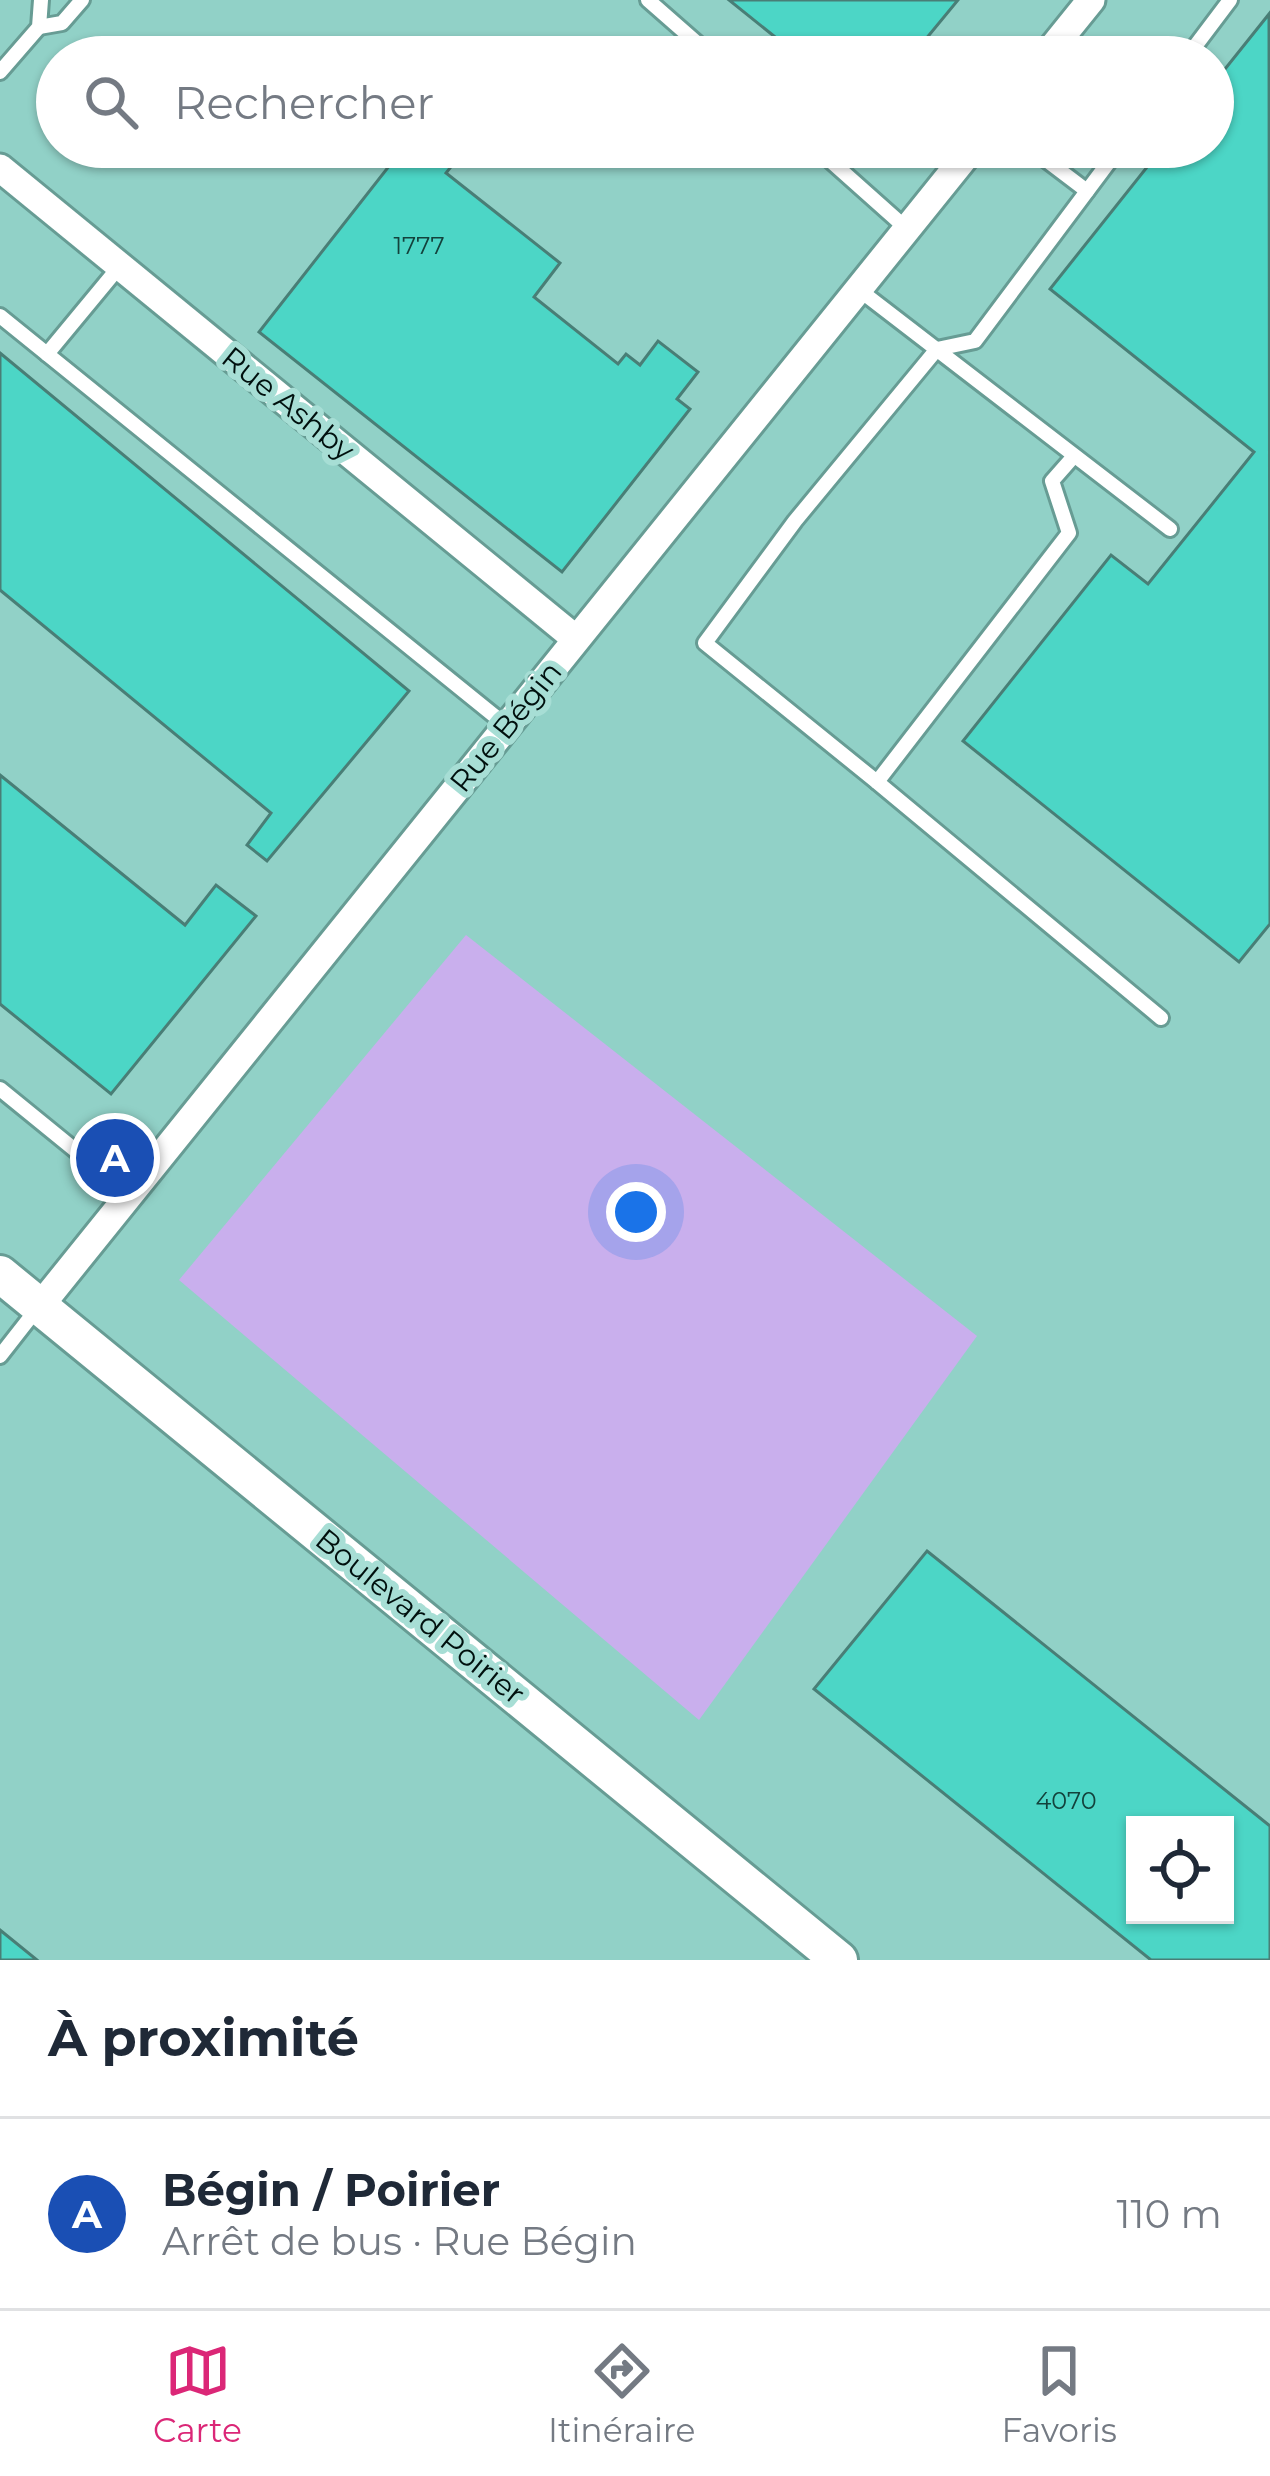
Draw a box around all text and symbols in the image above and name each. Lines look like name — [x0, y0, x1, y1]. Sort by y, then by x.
search box — [36, 36, 1234, 168]
icon: search — [78, 69, 144, 135]
text: Rechercher — [174, 75, 434, 130]
house number: 1777 — [393, 231, 445, 260]
street label: Rue Ashby — [214, 339, 363, 469]
street label: Rue Bégin — [442, 654, 570, 800]
pin: A — [76, 1113, 154, 1203]
your location — [606, 1182, 666, 1242]
street label: Boulevard Poirier — [308, 1521, 533, 1712]
house number: 4070 — [1035, 1786, 1097, 1815]
map controls — [1126, 1816, 1234, 1924]
button: locate — [1126, 1816, 1234, 1924]
text: À proximité — [48, 2007, 359, 2069]
text: Bégin / Poirier — [162, 2162, 500, 2217]
text: A — [72, 2190, 102, 2238]
text: 110 m — [1116, 2190, 1222, 2238]
text: Arrêt de bus · Rue Bégin — [162, 2217, 637, 2265]
tab: Carte — [153, 2338, 242, 2450]
tab: Itinéraire — [548, 2338, 696, 2450]
tab: Favoris — [1002, 2338, 1117, 2450]

